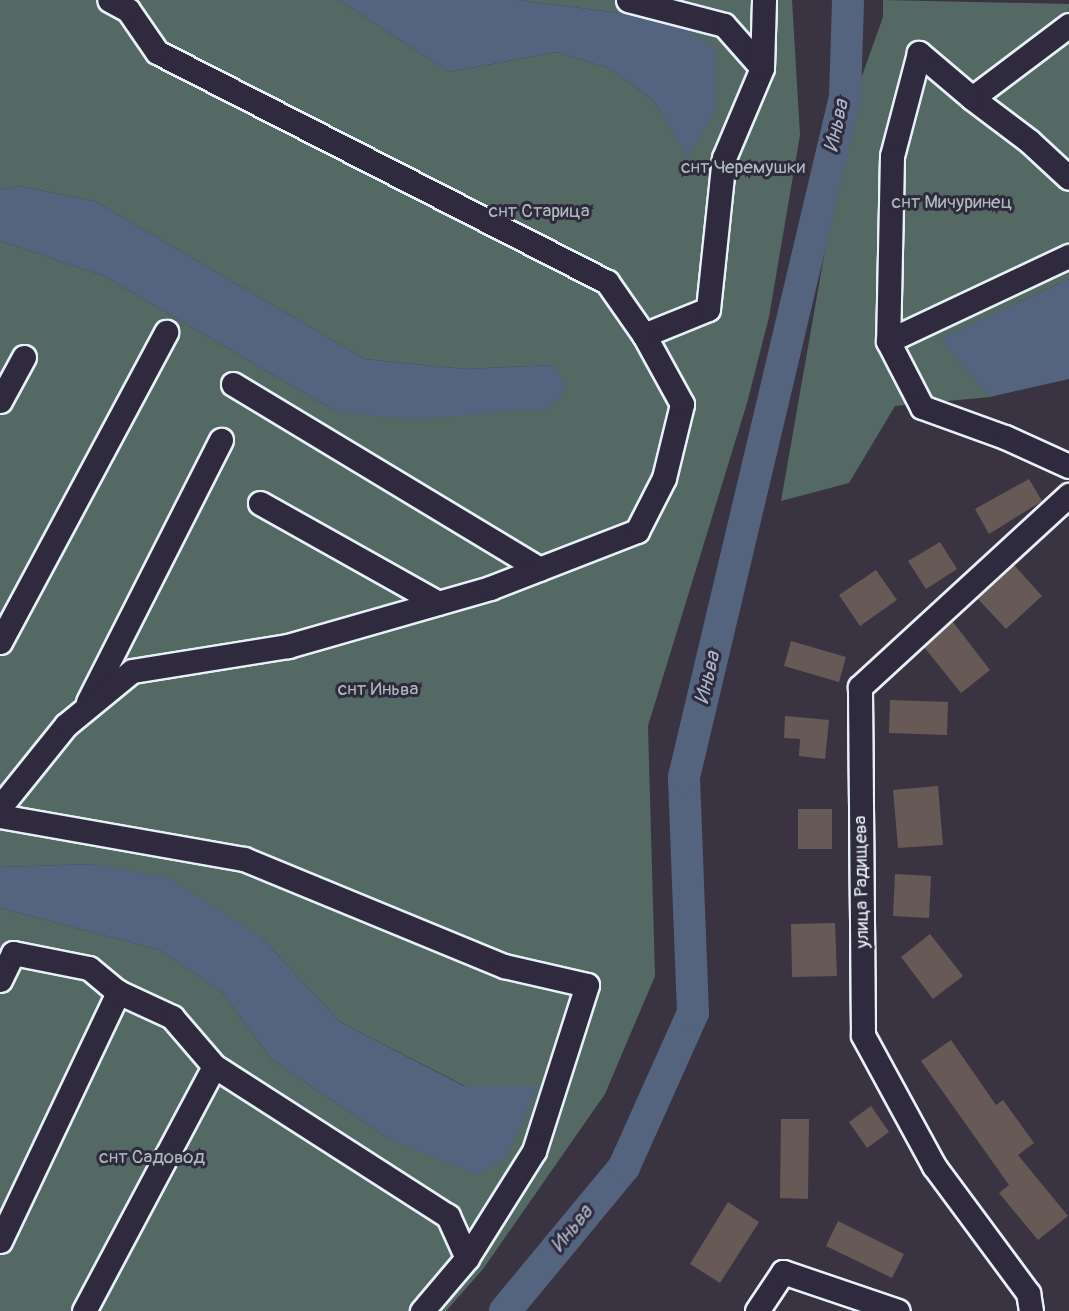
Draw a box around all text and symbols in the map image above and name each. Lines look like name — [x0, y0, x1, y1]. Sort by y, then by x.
water label: Иньва — [819, 98, 855, 154]
park label: снт Черемушки — [681, 157, 805, 179]
park label: снт Мичуринец — [892, 192, 1012, 214]
park label: снт Старица — [488, 201, 590, 223]
water label: Иньва — [690, 649, 726, 707]
park label: снт Иньва — [338, 679, 418, 701]
street label: улица Радищева — [849, 816, 875, 948]
park label: снт Садовод — [99, 1147, 205, 1169]
water label: Иньва — [546, 1201, 598, 1257]

